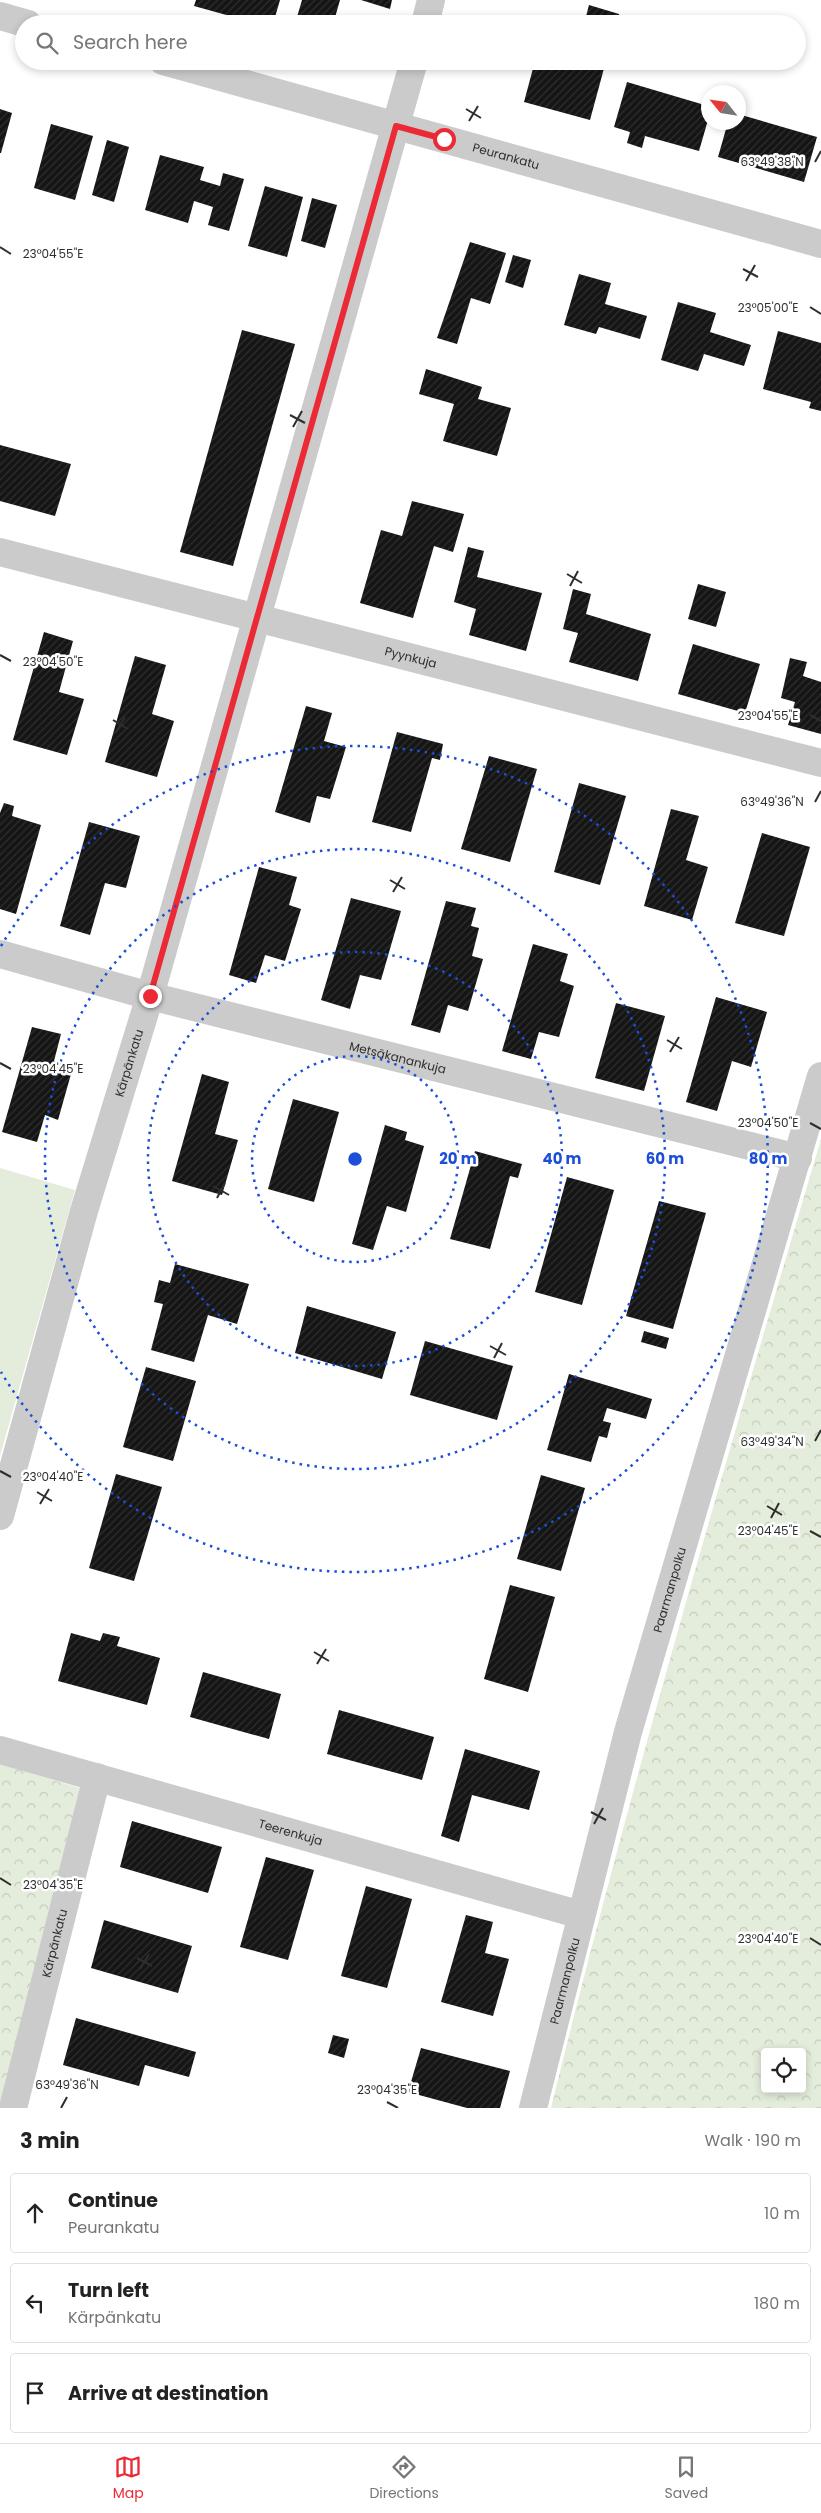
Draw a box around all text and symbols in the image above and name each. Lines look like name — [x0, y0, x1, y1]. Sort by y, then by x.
search box — [15, 15, 806, 70]
icon: search — [33, 29, 61, 57]
text: Search here — [73, 29, 187, 56]
north arrow — [701, 85, 746, 130]
route start — [433, 128, 456, 151]
street label: Peurankatu — [471, 139, 542, 173]
text: 63°49'38"N — [740, 153, 804, 170]
text: 23°04'55"E — [23, 245, 83, 262]
text: 23°05'00"E — [738, 299, 798, 316]
street label: Pyynkuja — [383, 642, 439, 672]
text: 23°04'50"E — [23, 653, 83, 670]
text: 23°04'55"E — [738, 707, 798, 724]
text: 63°49'36"N — [740, 793, 804, 810]
route end — [139, 985, 162, 1008]
street label: Kärpänkatu — [110, 1027, 147, 1099]
street label: Metsäkanankuja — [347, 1037, 448, 1078]
text: 23°04'45"E — [23, 1060, 83, 1077]
text: 23°04'50"E — [738, 1114, 798, 1131]
text: 20 m — [439, 1148, 477, 1169]
text: 40 m — [542, 1148, 582, 1169]
text: 60 m — [646, 1148, 684, 1169]
text: 80 m — [749, 1148, 787, 1169]
centre of rings — [346, 1150, 364, 1168]
text: 63°49'34"N — [740, 1433, 804, 1450]
text: 23°04'40"E — [23, 1468, 83, 1485]
text: 23°04'45"E — [738, 1522, 798, 1539]
street label: Paarmanpolku — [649, 1545, 690, 1635]
street label: Teerenkuja — [257, 1815, 325, 1849]
text: 23°04'35"E — [23, 1876, 83, 1893]
street label: Kärpänkatu — [37, 1907, 71, 1979]
text: 23°04'40"E — [738, 1930, 798, 1947]
street label: Paarmanpolku — [546, 1936, 584, 2026]
map controls — [761, 2048, 806, 2093]
button: locate — [761, 2048, 806, 2093]
text: 63°49'36"N — [35, 2076, 99, 2093]
text: 23°04'35"E — [357, 2081, 417, 2098]
text: 3 min — [20, 2126, 80, 2155]
text: Walk · 190 m — [704, 2129, 801, 2152]
text: Continue — [68, 2187, 158, 2214]
icon: ahead — [21, 2199, 49, 2227]
text: 10 m — [764, 2202, 800, 2225]
text: Peurankatu — [68, 2216, 160, 2239]
text: Turn left — [68, 2277, 149, 2304]
icon: left — [21, 2289, 49, 2317]
text: 180 m — [754, 2292, 800, 2315]
text: Kärpänkatu — [68, 2306, 161, 2329]
icon: arrive — [21, 2379, 49, 2407]
text: Arrive at destination — [68, 2380, 269, 2407]
tab: Map — [113, 2453, 144, 2504]
tab: Directions — [369, 2453, 439, 2504]
tab: Saved — [664, 2453, 708, 2504]

